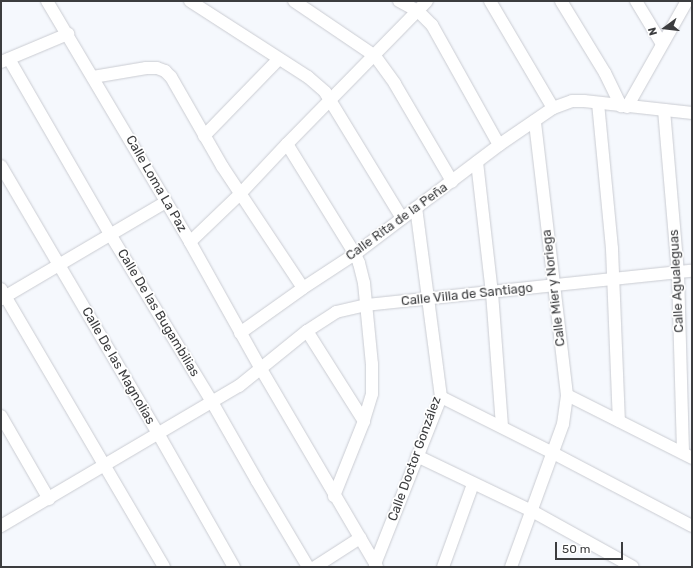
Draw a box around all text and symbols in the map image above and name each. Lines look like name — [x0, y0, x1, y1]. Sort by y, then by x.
north arrow — [645, 8, 685, 48]
text: N — [646, 26, 660, 37]
street label: Calle Loma La Paz — [122, 133, 190, 235]
street label: Calle Rita de la Peña — [343, 180, 451, 264]
street label: Calle Mier y Noriega — [539, 228, 569, 348]
street label: Calle Agualeguas — [666, 229, 688, 333]
street label: Calle De las Bugambilias — [114, 246, 202, 380]
street label: Calle Villa de Santiago — [400, 280, 534, 310]
street label: Calle De las Magnolias — [78, 305, 158, 427]
street label: Calle Doctor González — [385, 394, 445, 524]
scale bar — [557, 534, 625, 560]
text: 50 m — [562, 542, 590, 556]

